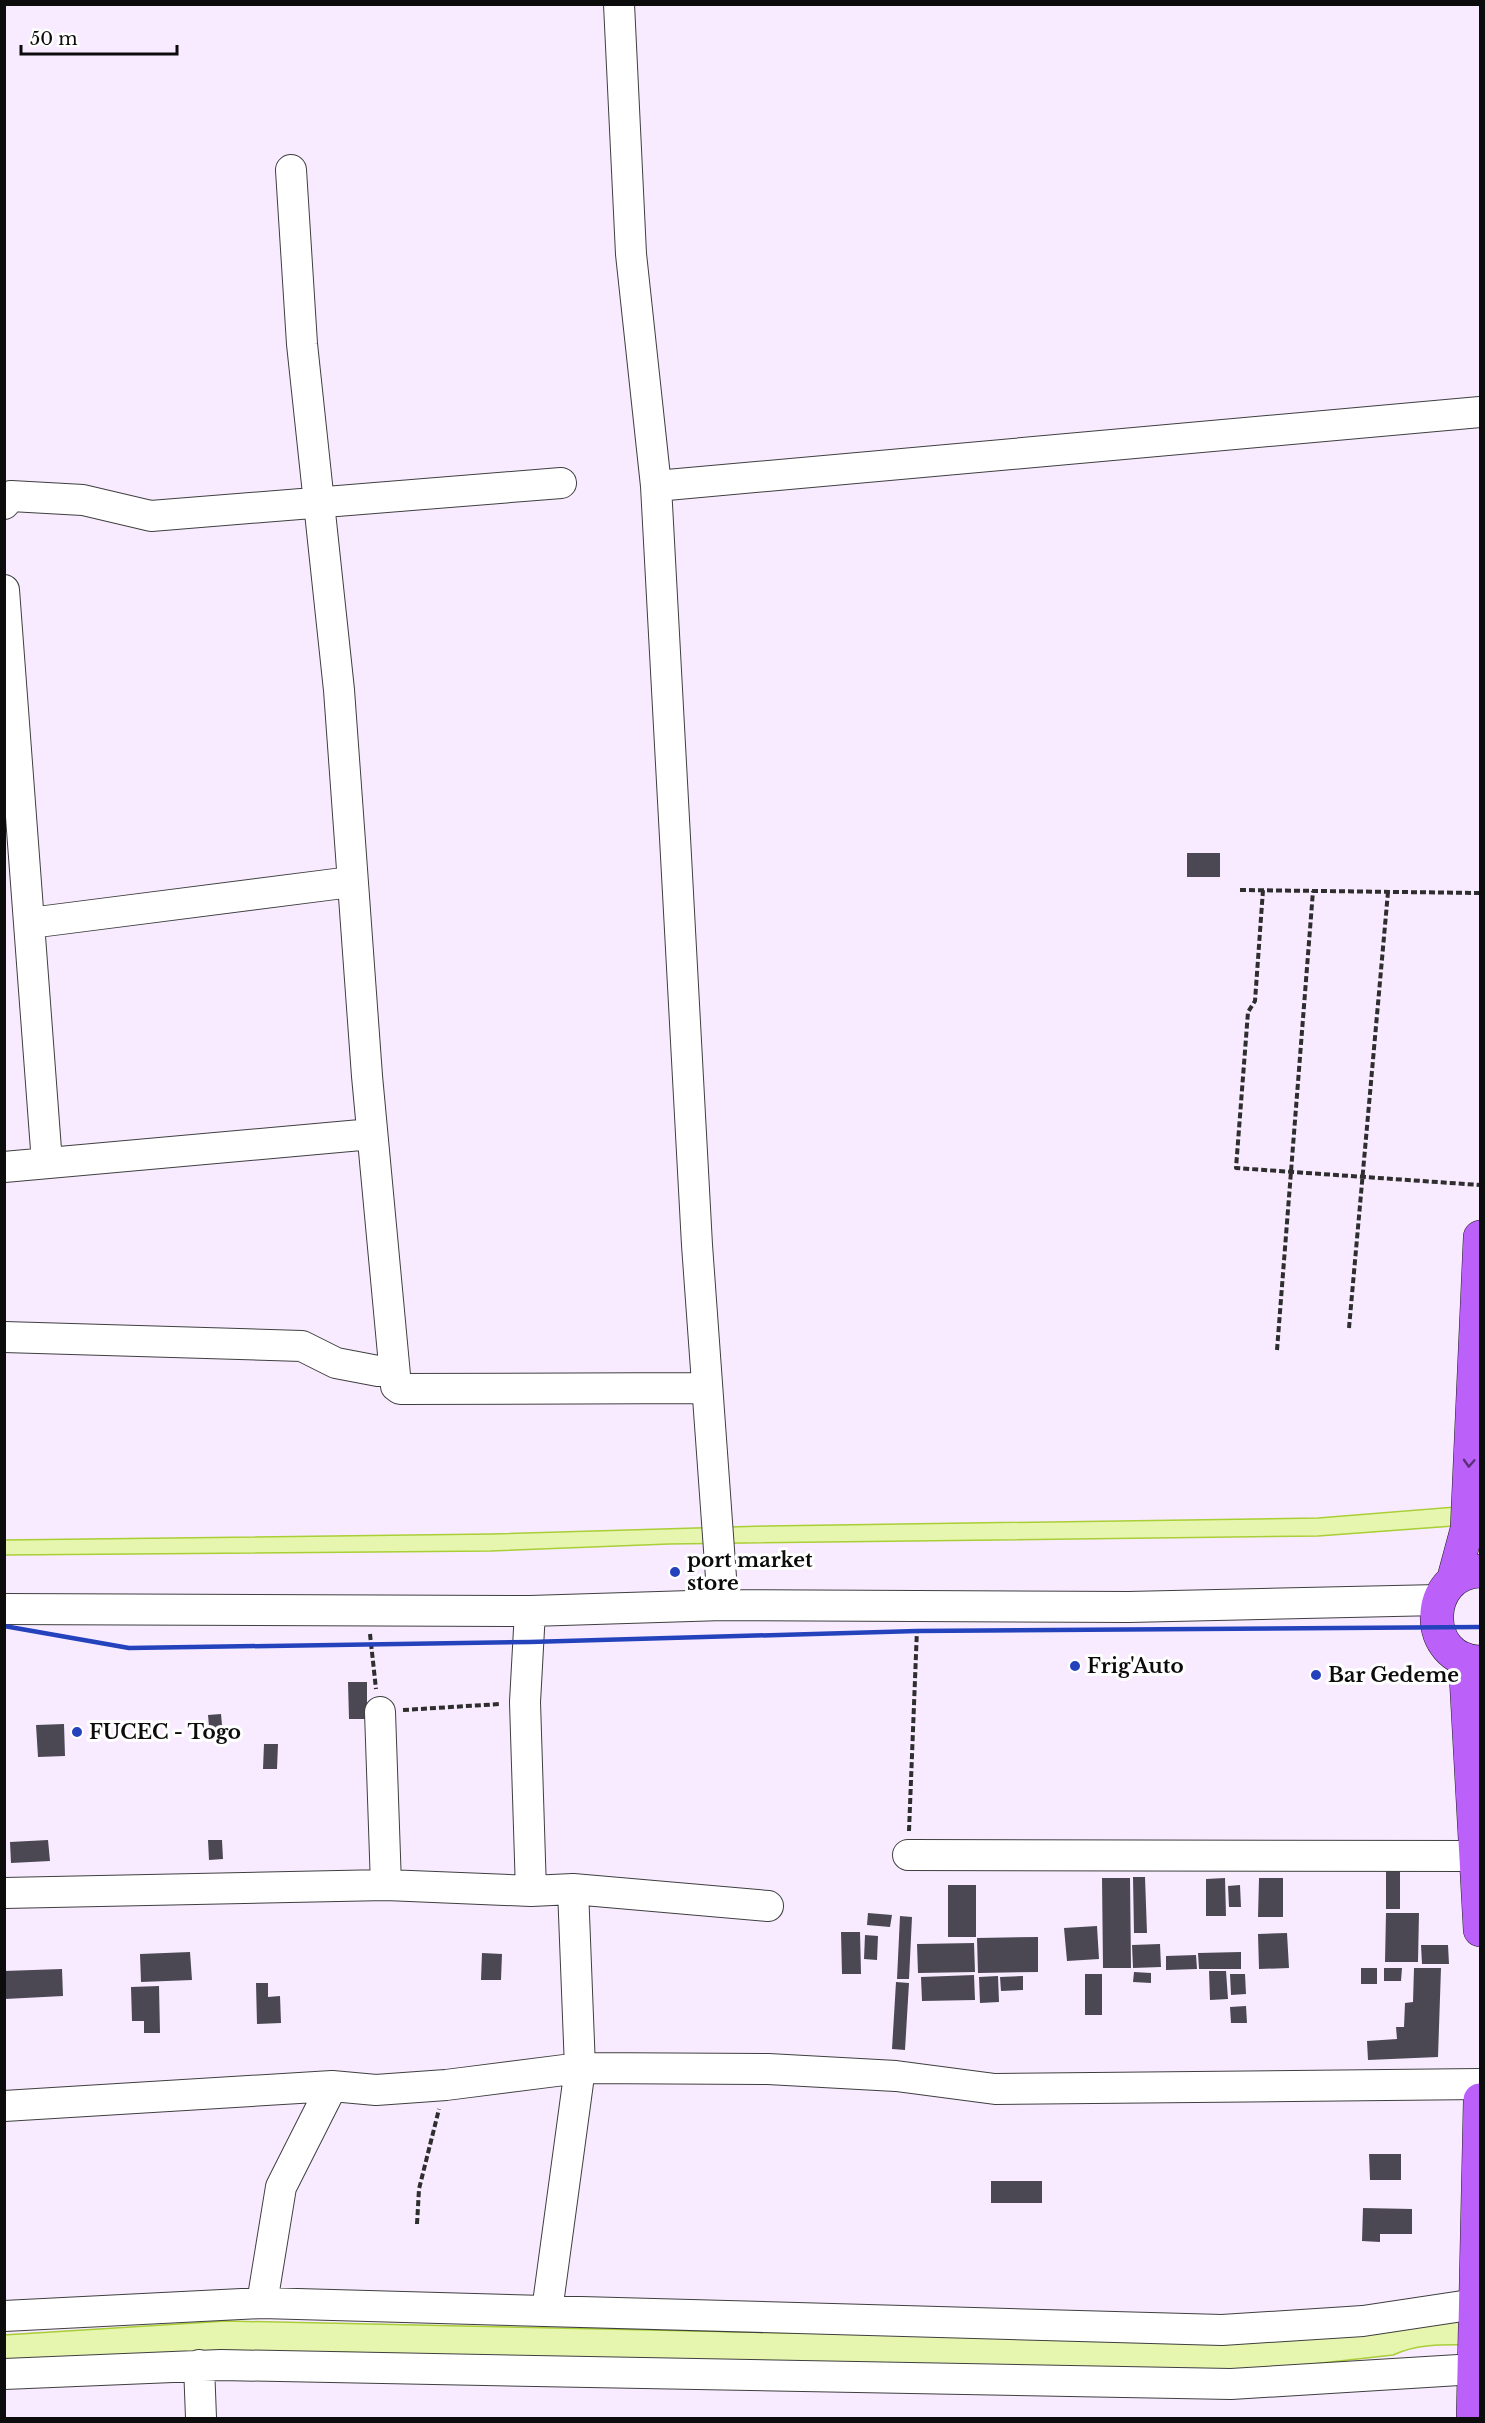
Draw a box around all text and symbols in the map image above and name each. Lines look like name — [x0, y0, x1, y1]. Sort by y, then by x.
scale bar — [21, 18, 177, 56]
text: 50 m — [30, 28, 78, 50]
one-way arrow — [1463, 1459, 1476, 1468]
place label: port market store — [687, 1548, 813, 1595]
marker: port market store — [668, 1565, 682, 1579]
place label: Frig'Auto — [1087, 1654, 1184, 1678]
marker: Frig'Auto — [1068, 1659, 1082, 1673]
place label: Bar Gedeme — [1328, 1663, 1459, 1687]
marker: Bar Gedeme — [1309, 1668, 1323, 1682]
place label: FUCEC - Togo — [89, 1720, 241, 1744]
marker: FUCEC - Togo — [70, 1725, 84, 1739]

